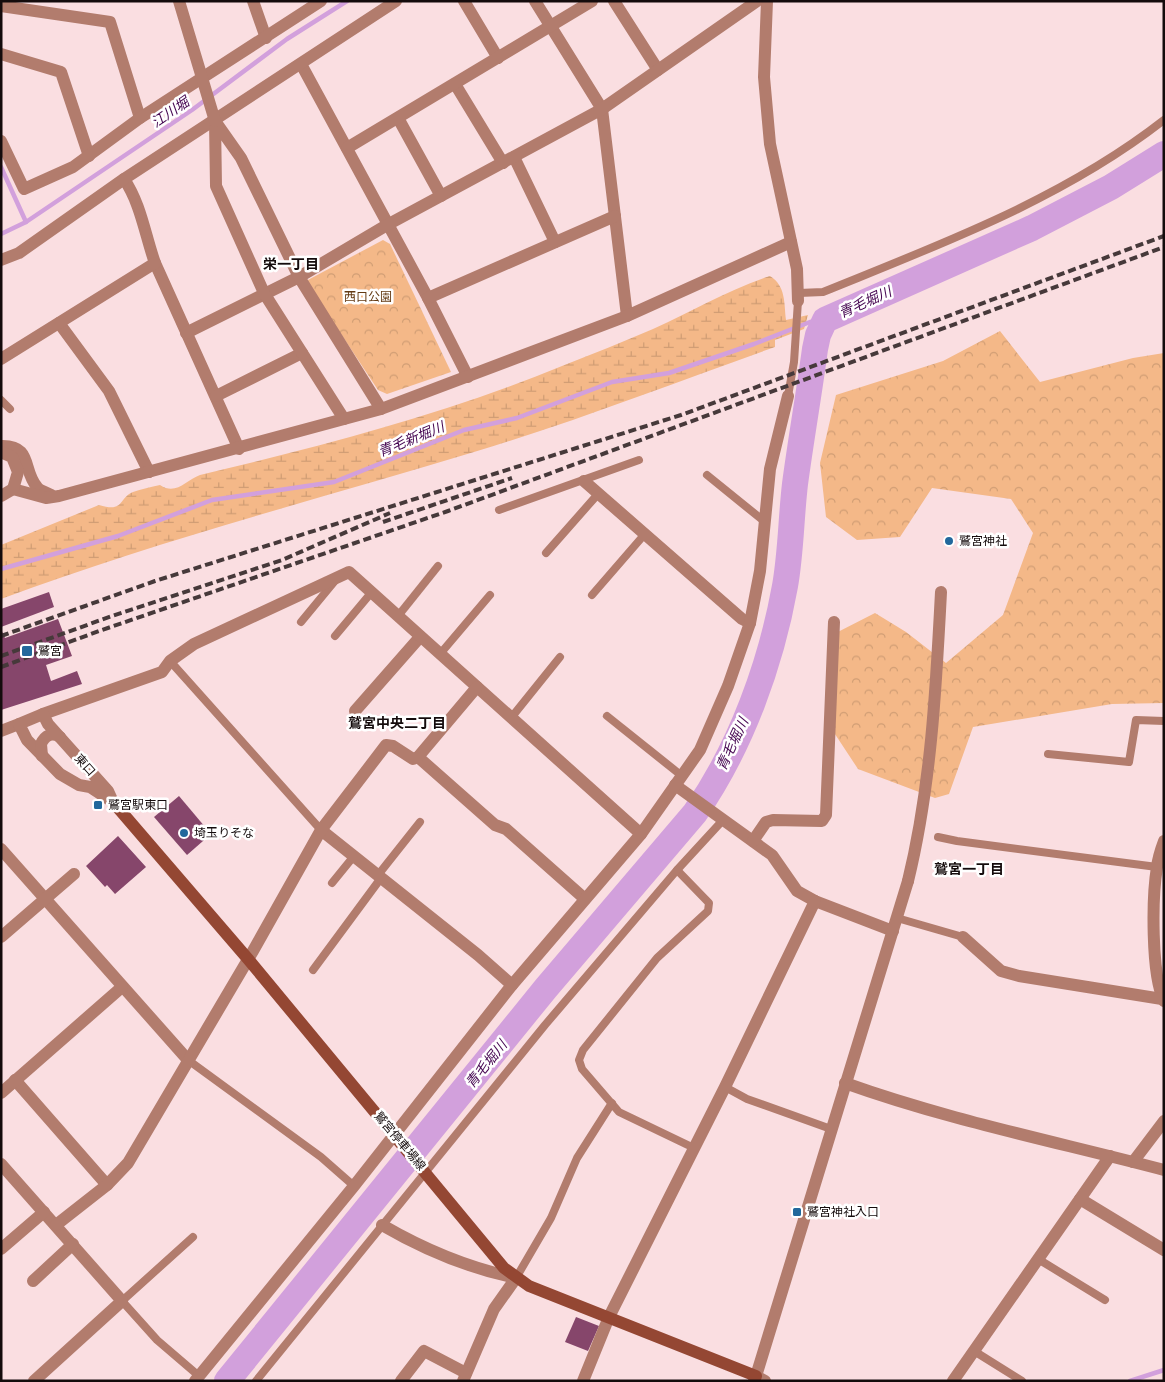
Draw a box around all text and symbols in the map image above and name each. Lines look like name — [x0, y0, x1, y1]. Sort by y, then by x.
water label: 江川堀 — [148, 92, 194, 131]
district label: 栄一丁目 — [263, 255, 319, 273]
water label: 青毛堀川 — [836, 282, 896, 322]
park label: 西口公園 — [344, 289, 392, 304]
water label: 青毛新堀川 — [375, 417, 449, 460]
place label: 鷲宮神社 — [959, 533, 1007, 548]
marker: 鷲宮神社 — [943, 535, 955, 547]
place label: 鷲宮 — [38, 643, 62, 658]
marker: 鷲宮 — [20, 644, 34, 658]
water label: 青毛堀川 — [712, 713, 753, 773]
district label: 鷲宮中央二丁目 — [348, 714, 446, 732]
street label: 東口 — [72, 751, 99, 779]
place label: 鷲宮駅東口 — [108, 797, 168, 812]
marker: 鷲宮駅東口 — [92, 799, 104, 811]
place label: 埼玉りそな — [194, 825, 254, 840]
marker: 埼玉りそな — [178, 827, 190, 839]
district label: 鷲宮一丁目 — [934, 860, 1004, 878]
water label: 青毛堀川 — [461, 1035, 512, 1091]
street label: 鷲宮停車場線 — [371, 1108, 429, 1173]
place label: 鷲宮神社入口 — [807, 1204, 879, 1219]
marker: 鷲宮神社入口 — [791, 1206, 803, 1218]

